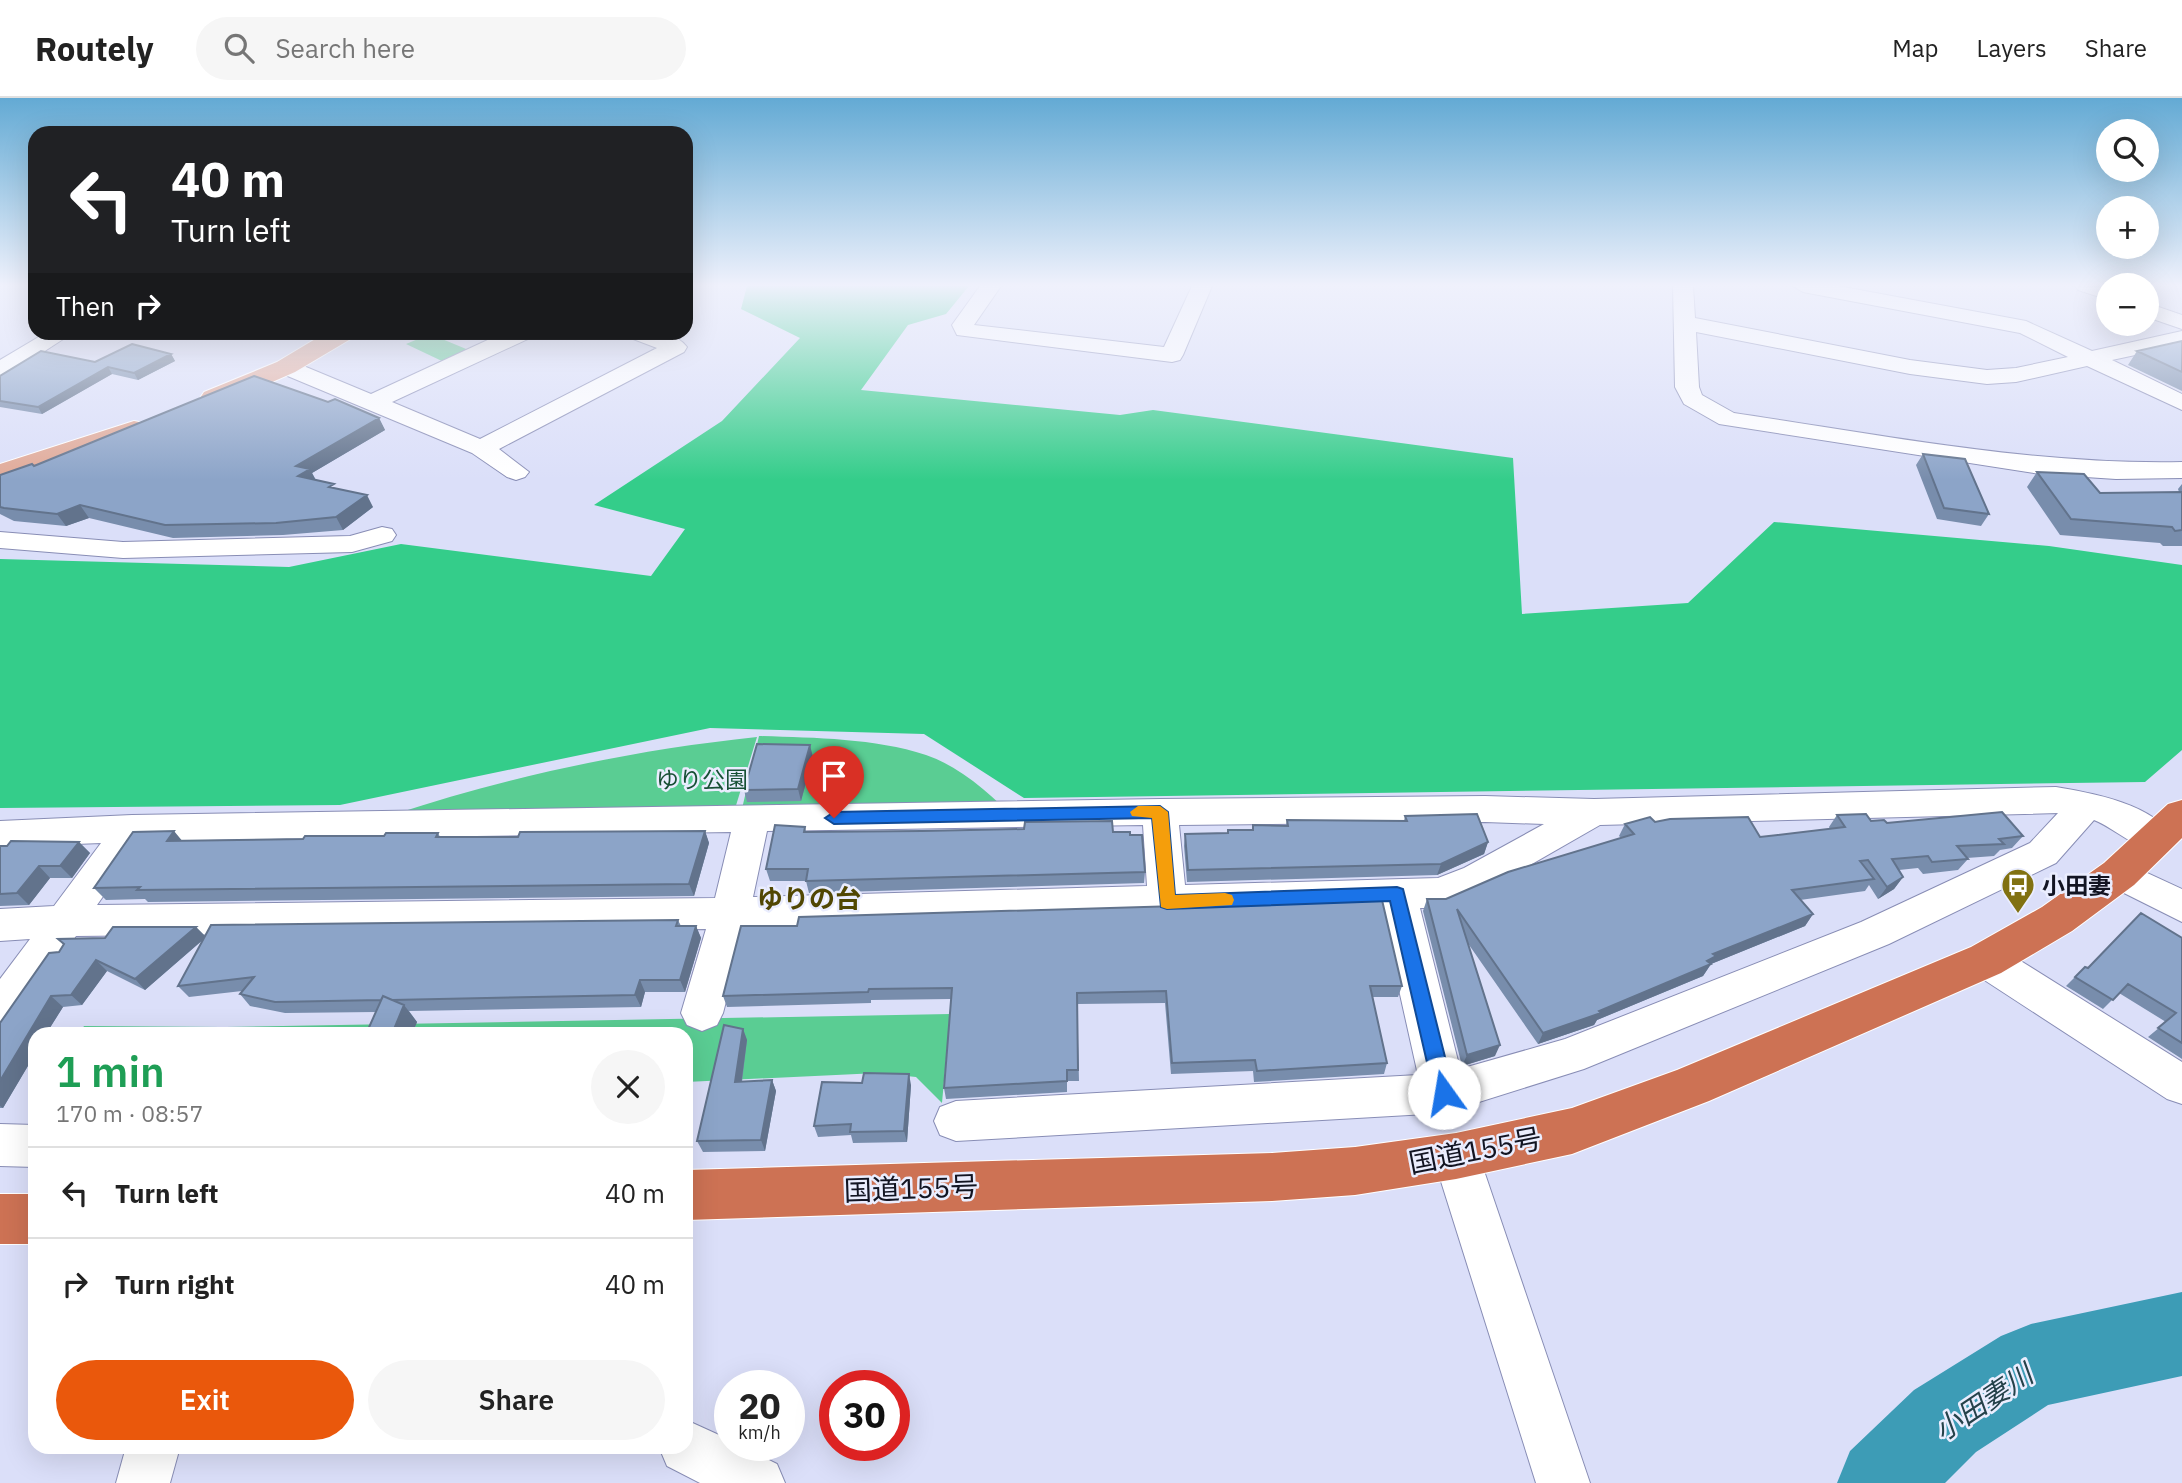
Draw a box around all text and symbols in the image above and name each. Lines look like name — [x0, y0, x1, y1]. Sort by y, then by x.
search box — [196, 17, 686, 80]
text: Routely — [35, 27, 154, 70]
icon: search — [220, 29, 258, 67]
text: Search here — [276, 31, 415, 65]
text: Map — [1892, 32, 1939, 64]
text: Layers — [1977, 32, 2047, 64]
text: Share — [2085, 32, 2147, 64]
map controls — [2096, 119, 2159, 336]
button: search — [2096, 119, 2159, 182]
text: 40 m — [171, 147, 285, 210]
icon: left — [56, 154, 147, 245]
button: + — [2096, 196, 2159, 259]
text: Turn left — [171, 209, 291, 251]
button: − — [2096, 273, 2159, 336]
icon: right — [129, 287, 167, 325]
text: Then — [56, 289, 115, 323]
pin — [804, 746, 864, 818]
icon: arrive — [815, 757, 853, 795]
park label: ゆり公園 — [656, 764, 748, 794]
bus stop icon: 小田妻 — [1999, 866, 2037, 915]
place label: 小田妻 — [2042, 870, 2111, 900]
district label: ゆりの台 — [757, 881, 861, 915]
text: 1 min — [56, 1044, 165, 1099]
button: close — [591, 1050, 665, 1124]
position arrow — [1407, 1056, 1481, 1130]
text: 170 m · 08:57 — [56, 1098, 203, 1128]
street label: 国道155号 — [1406, 1119, 1544, 1181]
street label: 国道155号 — [843, 1167, 979, 1209]
icon: left — [56, 1174, 94, 1212]
text: Turn left — [115, 1176, 218, 1210]
text: 40 m — [605, 1176, 665, 1210]
icon: right — [56, 1265, 94, 1303]
text: Turn right — [115, 1267, 234, 1301]
text: 40 m — [605, 1267, 665, 1301]
water label: 小田妻川 — [1926, 1354, 2042, 1449]
button: Exit — [56, 1360, 354, 1440]
button: Share — [368, 1360, 665, 1440]
speed limit sign: 30 — [819, 1370, 910, 1461]
text: 20 — [738, 1383, 781, 1429]
text: km/h — [738, 1421, 781, 1444]

